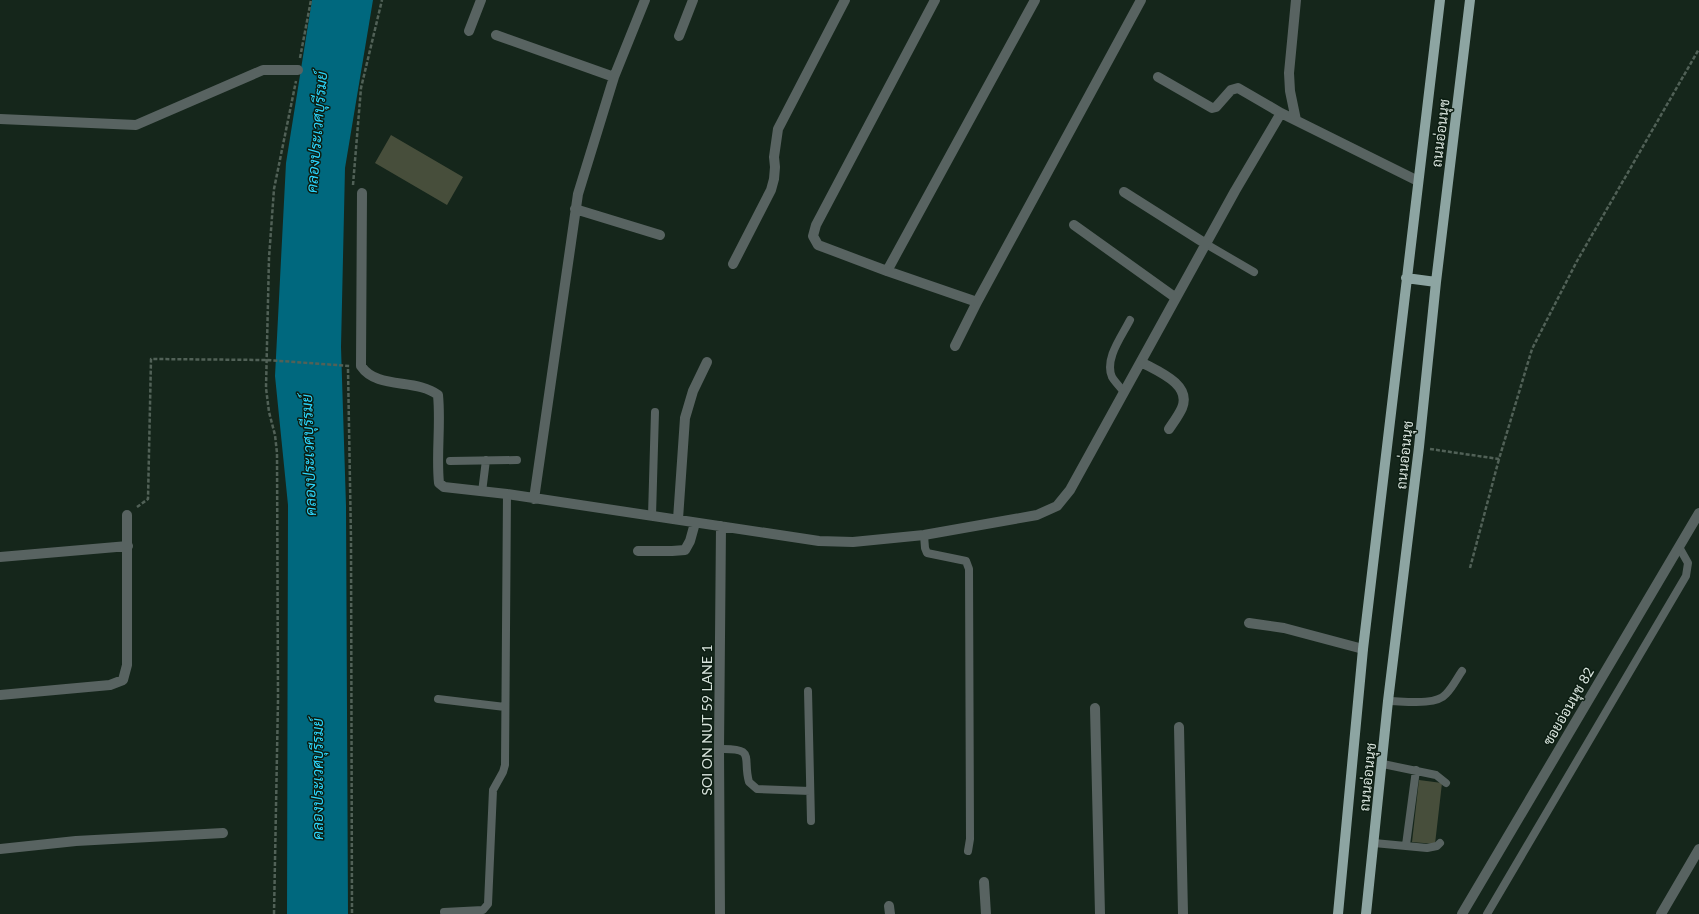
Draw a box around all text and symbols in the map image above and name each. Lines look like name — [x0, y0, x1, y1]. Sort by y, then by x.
water label: คลองประเวศบุรีรมย์ — [302, 69, 333, 194]
street label: ถนนอ่อนนุช — [1427, 98, 1455, 168]
water label: คลองประเวศบุรีรมย์ — [297, 392, 322, 516]
street label: ถนนอ่อนนุช — [1392, 420, 1418, 490]
street label: SOI ON NUT 59 LANE 1 — [698, 644, 715, 796]
street label: ซอยอ่อนนุช 82 — [1539, 664, 1599, 749]
water label: คลองประเวศบุรีรมย์ — [308, 716, 329, 840]
street label: ถนนอ่อนนุช — [1355, 742, 1381, 812]

